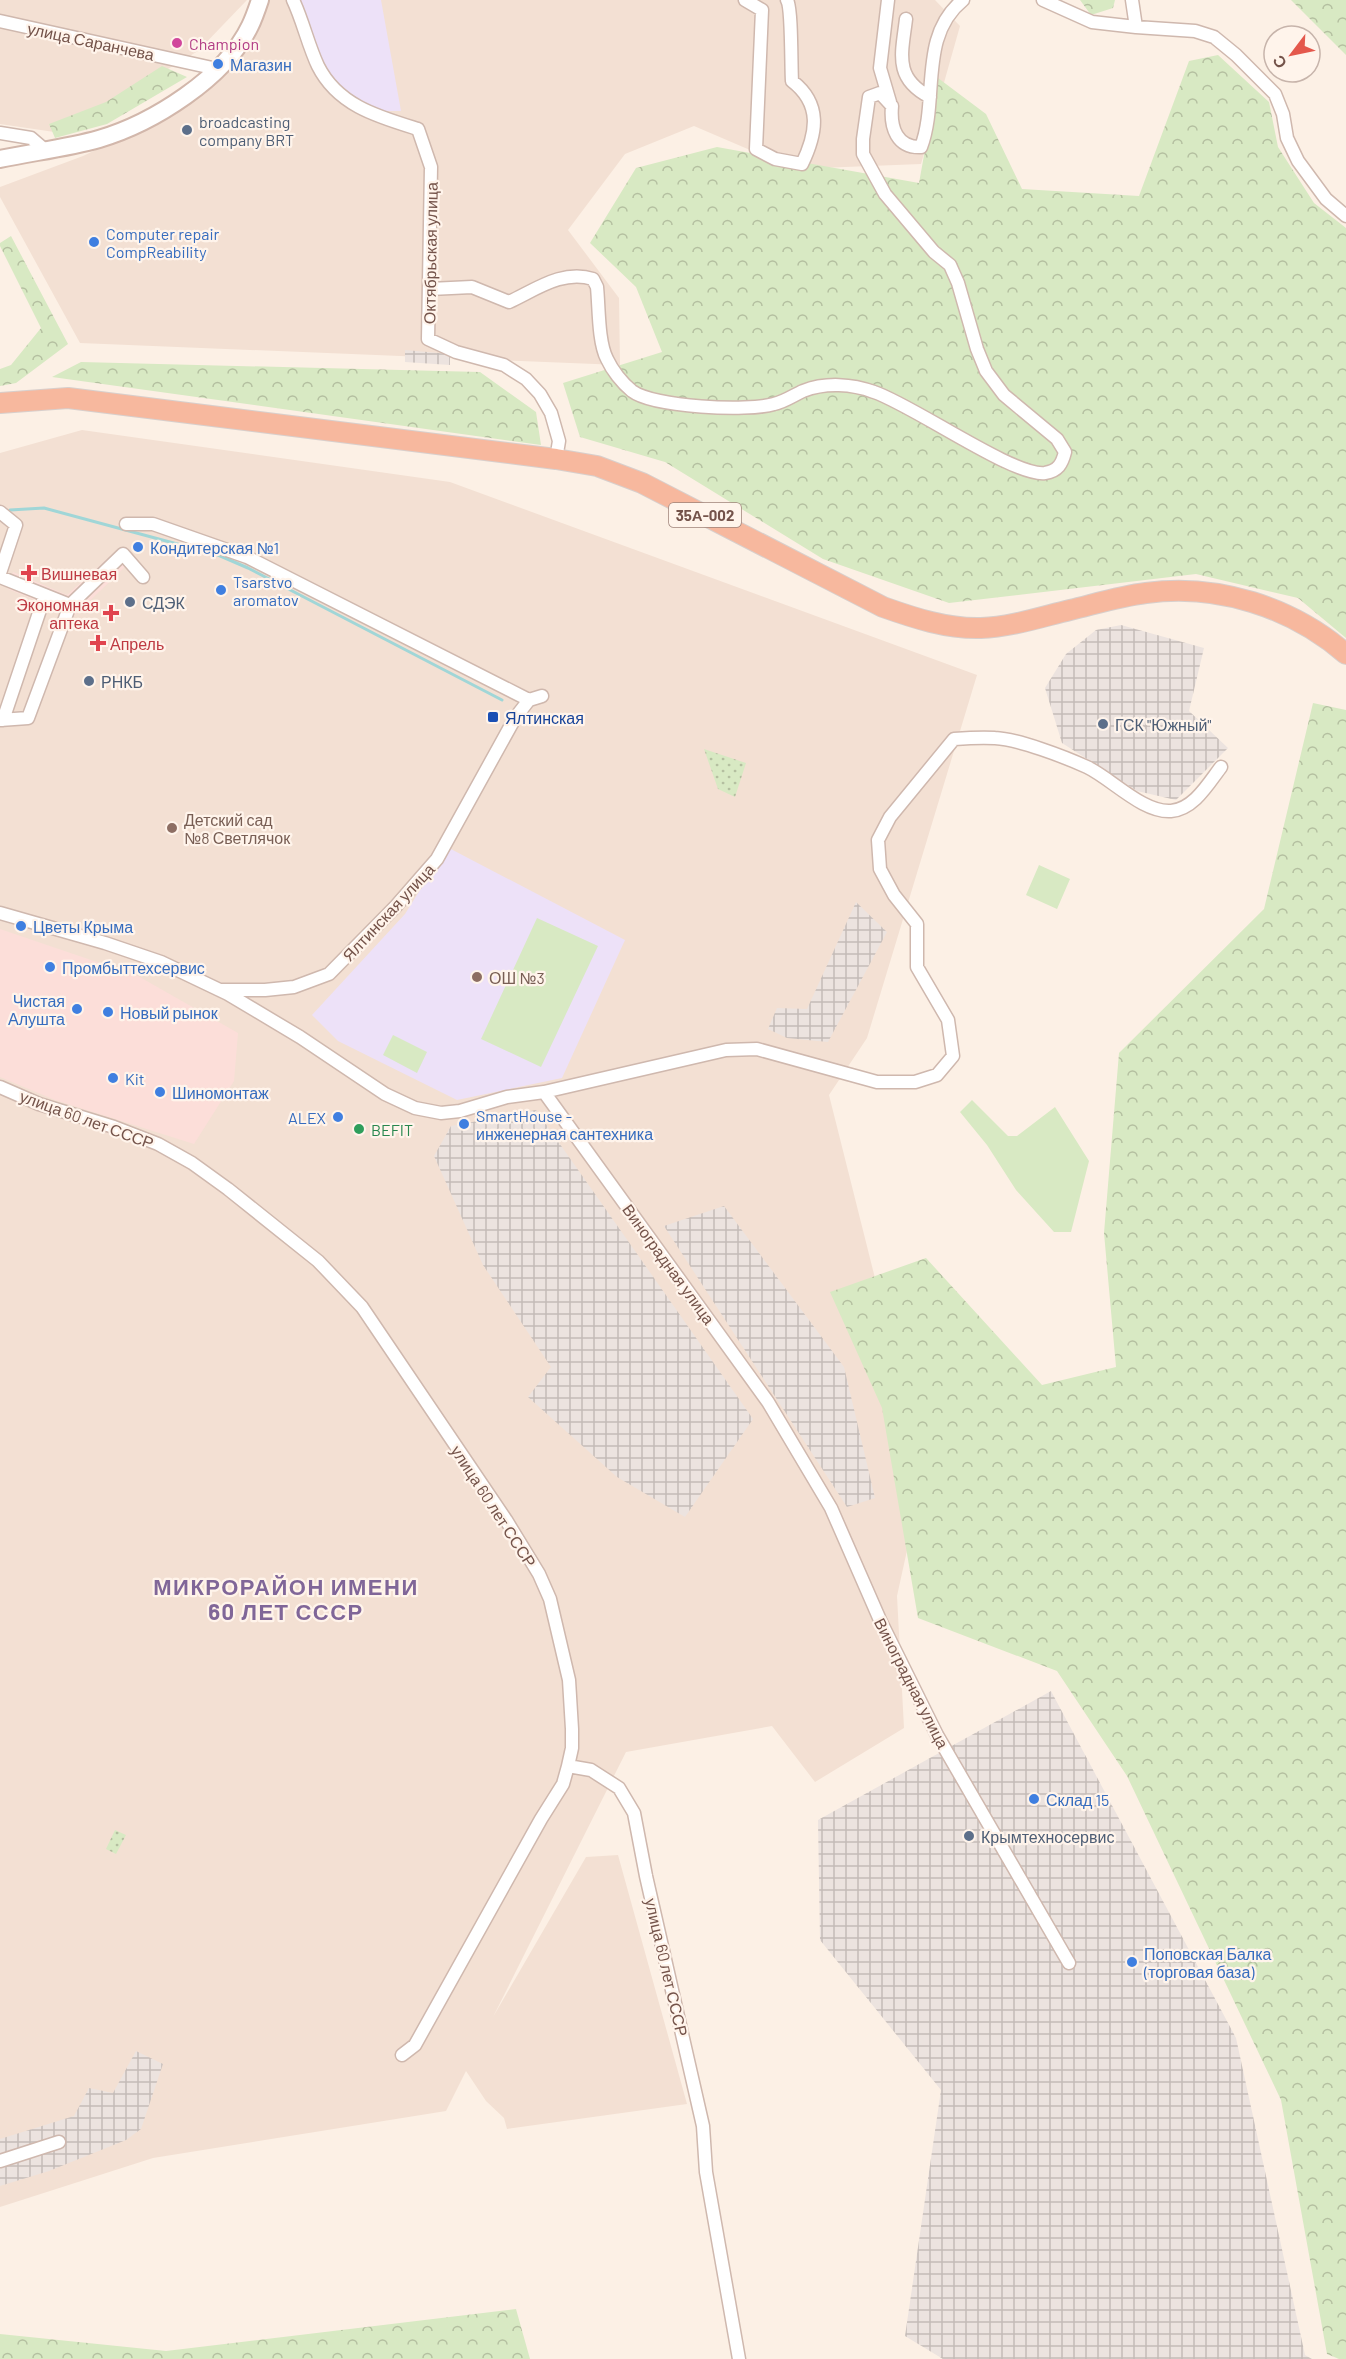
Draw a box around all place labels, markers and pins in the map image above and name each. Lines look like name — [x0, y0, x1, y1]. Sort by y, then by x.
place label: Champion — [189, 34, 259, 53]
marker: Champion — [170, 36, 184, 50]
place label: Магазин — [230, 55, 292, 74]
marker: Магазин — [211, 57, 225, 71]
place label: broadcasting company BRT — [199, 112, 294, 149]
marker: broadcasting company BRT — [180, 123, 194, 137]
place label: Computer repair CompReability — [106, 224, 220, 261]
marker: Computer repair CompReability — [87, 235, 101, 249]
place label: Кондитерская №1 — [150, 538, 279, 557]
marker: Кондитерская №1 — [131, 540, 145, 554]
place label: Вишневая — [41, 564, 117, 583]
marker: Вишневая — [22, 566, 36, 580]
place label: Tsarstvo aromatov — [233, 572, 299, 609]
marker: Tsarstvo aromatov — [214, 583, 228, 597]
place label: СДЭК — [142, 593, 186, 612]
place label: Экономная аптека — [16, 595, 99, 632]
marker: СДЭК — [123, 595, 137, 609]
marker: Экономная аптека — [104, 606, 118, 620]
place label: Апрель — [110, 634, 164, 653]
marker: Апрель — [91, 636, 105, 650]
place label: РНКБ — [101, 672, 143, 691]
marker: РНКБ — [82, 674, 96, 688]
place label: Ялтинская — [505, 708, 584, 727]
marker: Ялтинская — [486, 710, 500, 724]
place label: ГСК "Южный" — [1115, 715, 1212, 734]
marker: ГСК "Южный" — [1096, 717, 1110, 731]
place label: Детский сад №8 Светлячок — [184, 810, 291, 847]
marker: Детский сад №8 Светлячок — [165, 821, 179, 835]
place label: Цветы Крыма — [33, 917, 133, 936]
marker: Цветы Крыма — [14, 919, 28, 933]
place label: Промбыттехсервис — [62, 958, 205, 977]
marker: Промбыттехсервис — [43, 960, 57, 974]
place label: ОШ №3 — [489, 968, 545, 987]
marker: ОШ №3 — [470, 970, 484, 984]
place label: Чистая Алушта — [8, 991, 65, 1028]
marker: Чистая Алушта — [70, 1002, 84, 1016]
place label: Новый рынок — [120, 1003, 219, 1022]
marker: Новый рынок — [101, 1005, 115, 1019]
place label: Kit — [125, 1069, 145, 1088]
marker: Kit — [106, 1071, 120, 1085]
place label: Шиномонтаж — [172, 1083, 269, 1102]
marker: Шиномонтаж — [153, 1085, 167, 1099]
place label: SmartHouse - инженерная сантехника — [476, 1106, 653, 1143]
place label: ALEX — [288, 1108, 326, 1127]
marker: ALEX — [331, 1110, 345, 1124]
marker: SmartHouse - инженерная сантехника — [457, 1117, 471, 1131]
place label: BEFIT — [371, 1120, 413, 1139]
marker: BEFIT — [352, 1122, 366, 1136]
place label: Склад 15 — [1046, 1790, 1109, 1809]
marker: Склад 15 — [1027, 1792, 1041, 1806]
place label: Крымтехносервис — [981, 1827, 1114, 1846]
marker: Крымтехносервис — [962, 1829, 976, 1843]
place label: Поповская Балка (торговая база) — [1143, 1944, 1271, 1981]
marker: Поповская Балка (торговая база) — [1125, 1955, 1139, 1969]

